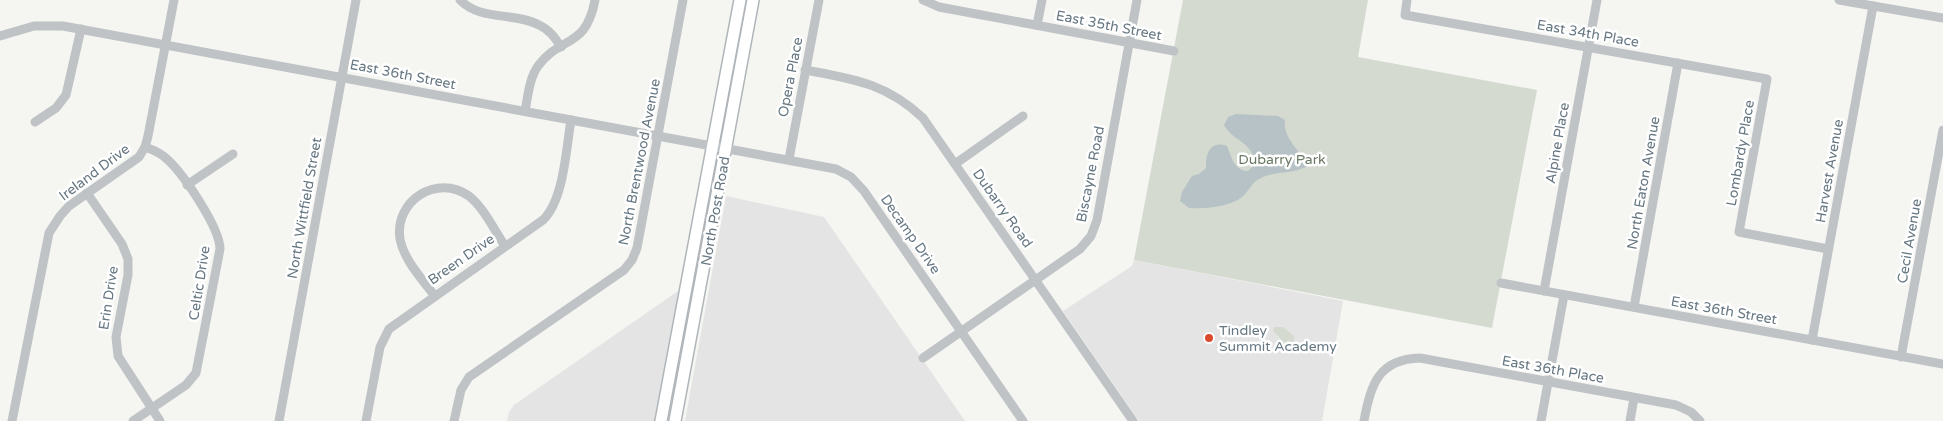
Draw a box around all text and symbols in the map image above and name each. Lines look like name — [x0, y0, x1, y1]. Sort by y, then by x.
street label: East 35th Street — [1055, 7, 1164, 44]
street label: East 34th Place — [1535, 16, 1640, 51]
street label: Opera Place — [774, 36, 807, 118]
street label: East 36th Street — [349, 56, 458, 93]
street label: North Brentwood Avenue — [615, 77, 664, 247]
street label: Lombardy Place — [1723, 99, 1758, 207]
street label: Alpine Place — [1542, 101, 1573, 185]
street label: North Eaton Avenue — [1623, 115, 1664, 251]
street label: Harvest Avenue — [1812, 118, 1847, 224]
street label: Biscayne Road — [1073, 124, 1108, 224]
street label: North Wittfield Street — [284, 135, 325, 280]
street label: Ireland Drive — [56, 140, 133, 204]
park label: Dubarry Park — [1238, 151, 1326, 168]
street label: North Post Road — [697, 155, 734, 267]
street label: Dubarry Road — [969, 165, 1036, 251]
street label: Decamp Drive — [877, 191, 944, 277]
street label: Cecil Avenue — [1894, 197, 1925, 285]
street label: Breen Drive — [425, 230, 498, 289]
street label: Celtic Drive — [185, 244, 214, 322]
street label: Erin Drive — [95, 265, 122, 331]
street label: East 36th Street — [1670, 293, 1779, 328]
place label: Tindley Summit Academy — [1219, 322, 1337, 355]
marker: Tindley Summit Academy — [1203, 332, 1215, 344]
street label: East 36th Place — [1500, 352, 1605, 387]

